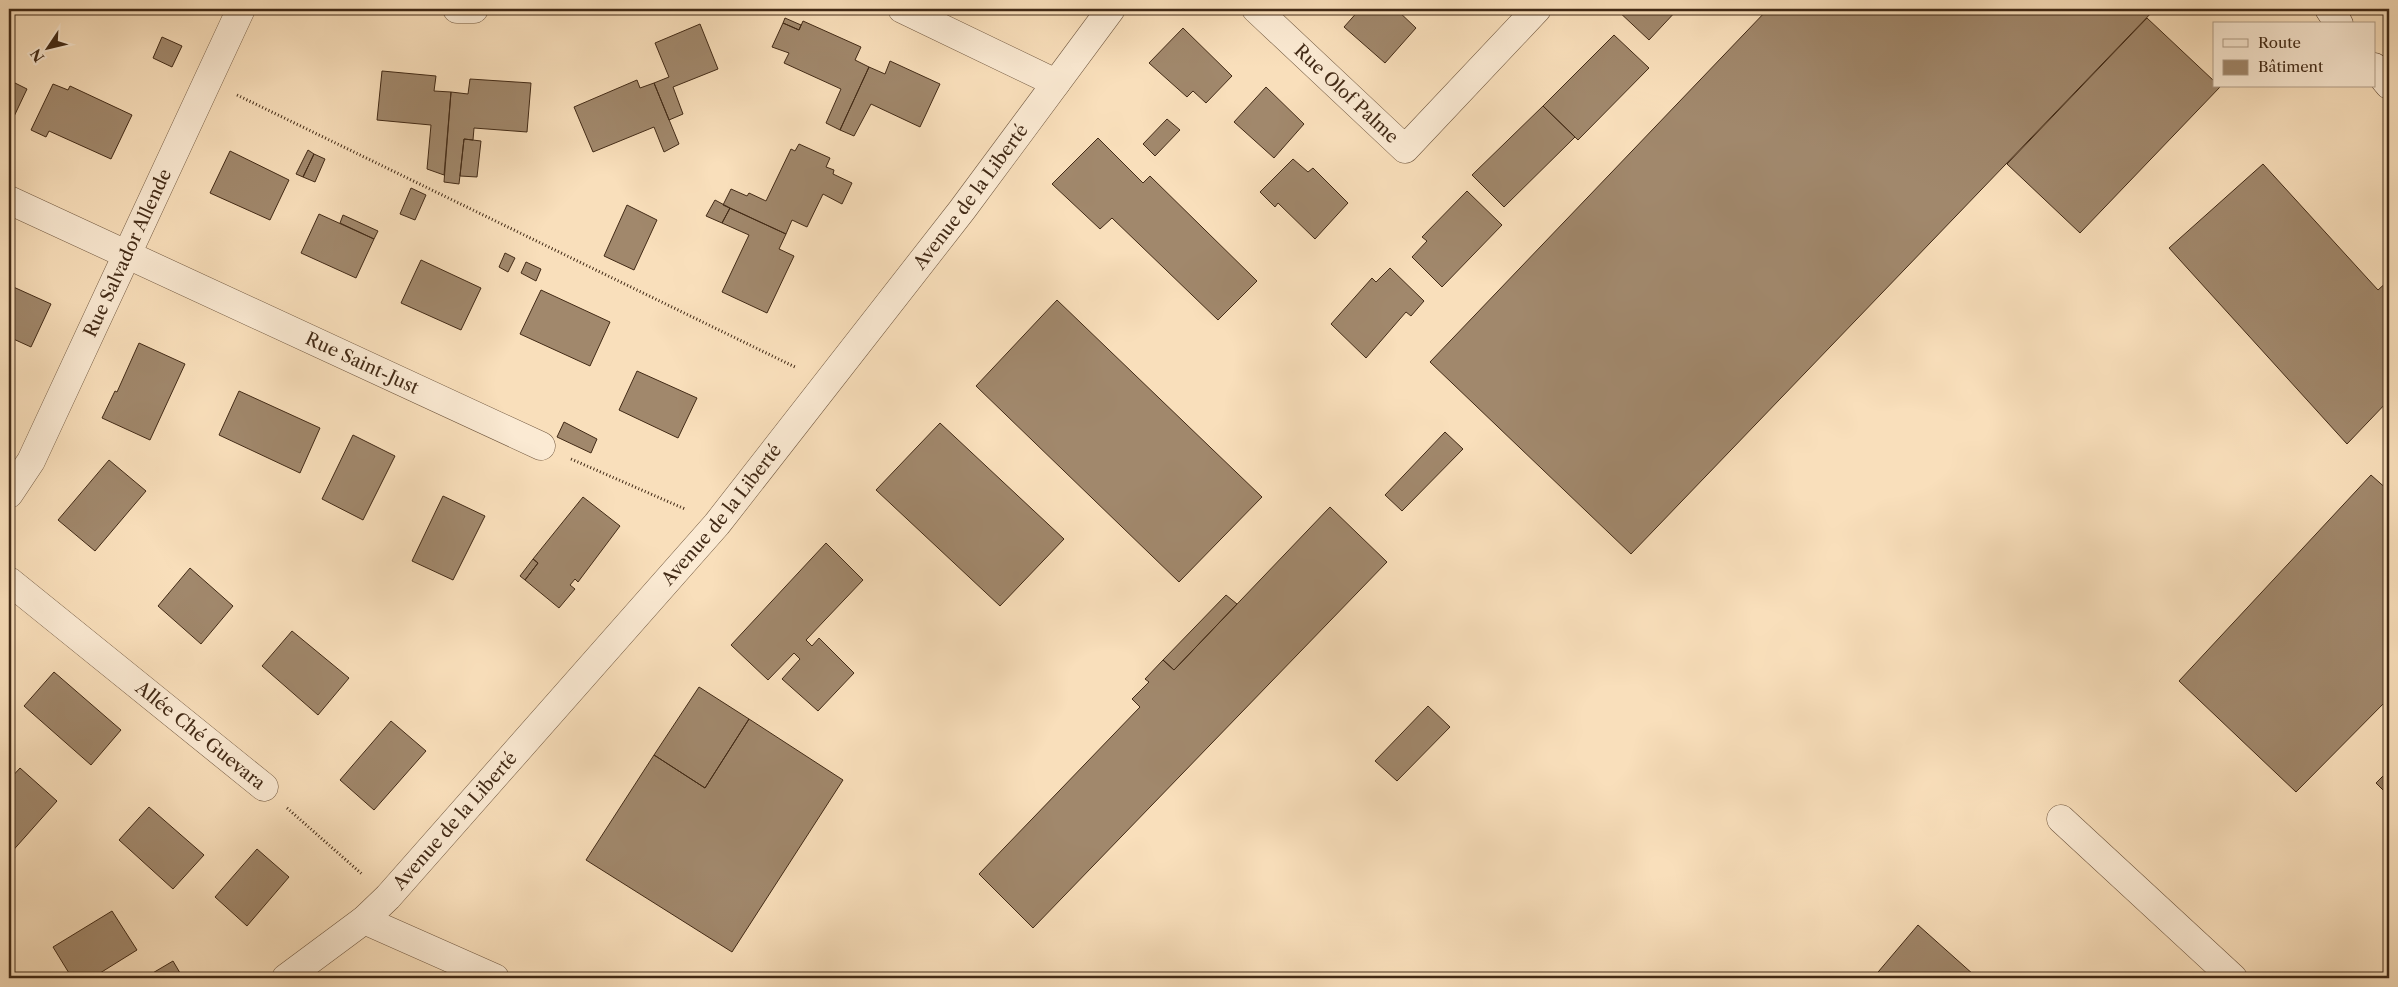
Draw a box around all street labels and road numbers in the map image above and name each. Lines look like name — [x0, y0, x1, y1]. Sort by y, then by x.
street label: Rue Olof Palme — [1290, 40, 1403, 148]
street label: Avenue de la Liberté — [908, 120, 1033, 275]
street label: Rue Salvador Allende — [79, 165, 176, 341]
street label: Rue Saint-Just — [302, 328, 423, 399]
street label: Avenue de la Liberté — [656, 440, 786, 591]
street label: Allée Ché Guevara — [130, 676, 270, 795]
street label: Avenue de la Liberté — [388, 747, 522, 895]

